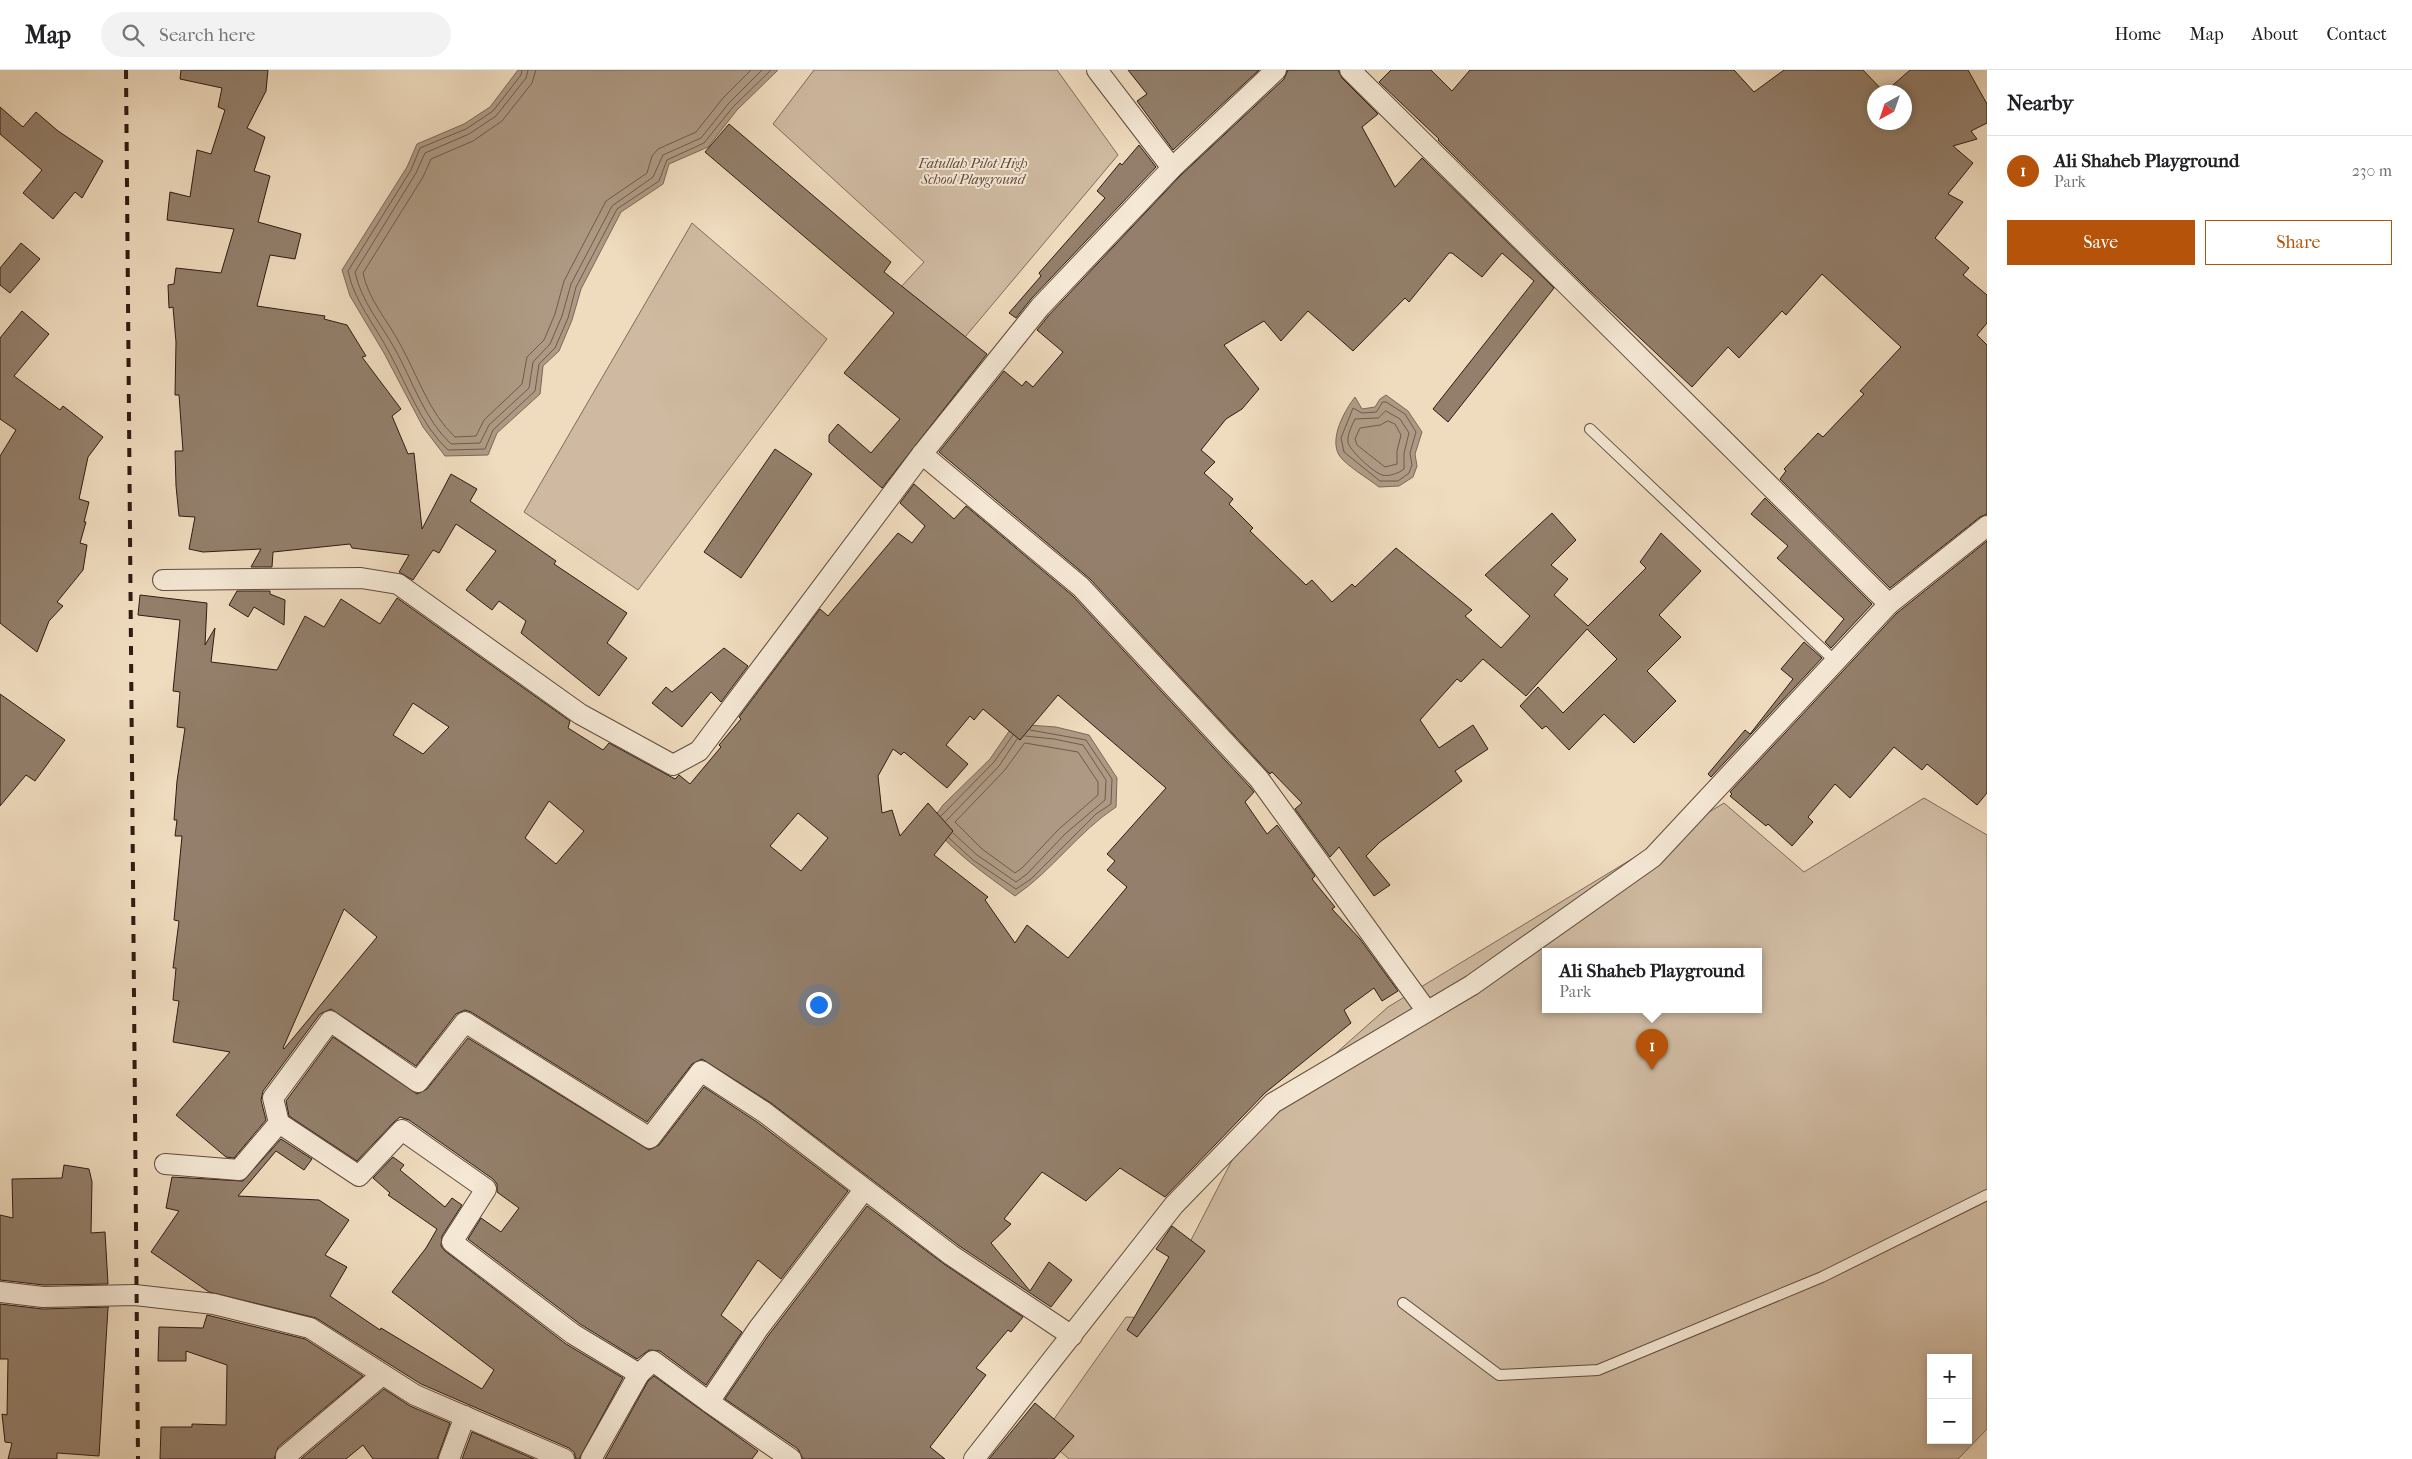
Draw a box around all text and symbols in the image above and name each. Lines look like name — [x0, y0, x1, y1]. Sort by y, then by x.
search box — [101, 12, 451, 57]
text: Map — [25, 21, 71, 49]
icon: search — [119, 21, 147, 49]
text: Search here — [159, 24, 255, 46]
text: Home — [2114, 24, 2161, 45]
text: Map — [2189, 24, 2224, 45]
text: About — [2252, 24, 2298, 45]
text: Contact — [2326, 24, 2387, 45]
north arrow — [1867, 85, 1912, 130]
text: Nearby — [2007, 91, 2073, 115]
text: Ali Shaheb Playground — [2054, 150, 2239, 172]
park label: Fatullah Pilot High School Playground — [917, 155, 1028, 188]
text: 1 — [2020, 161, 2026, 180]
text: 230 m — [2352, 161, 2392, 180]
text: Park — [2054, 172, 2086, 191]
button: Save — [2007, 220, 2195, 265]
button: Share — [2205, 220, 2392, 265]
popup — [1542, 948, 1762, 1013]
text: Ali Shaheb Playground — [1559, 960, 1745, 982]
text: Park — [1559, 982, 1591, 1001]
your location — [806, 992, 832, 1018]
pin: 1 — [1636, 1029, 1668, 1070]
map controls — [1927, 1354, 1972, 1444]
button: + — [1927, 1354, 1972, 1399]
button: − — [1927, 1399, 1972, 1444]

